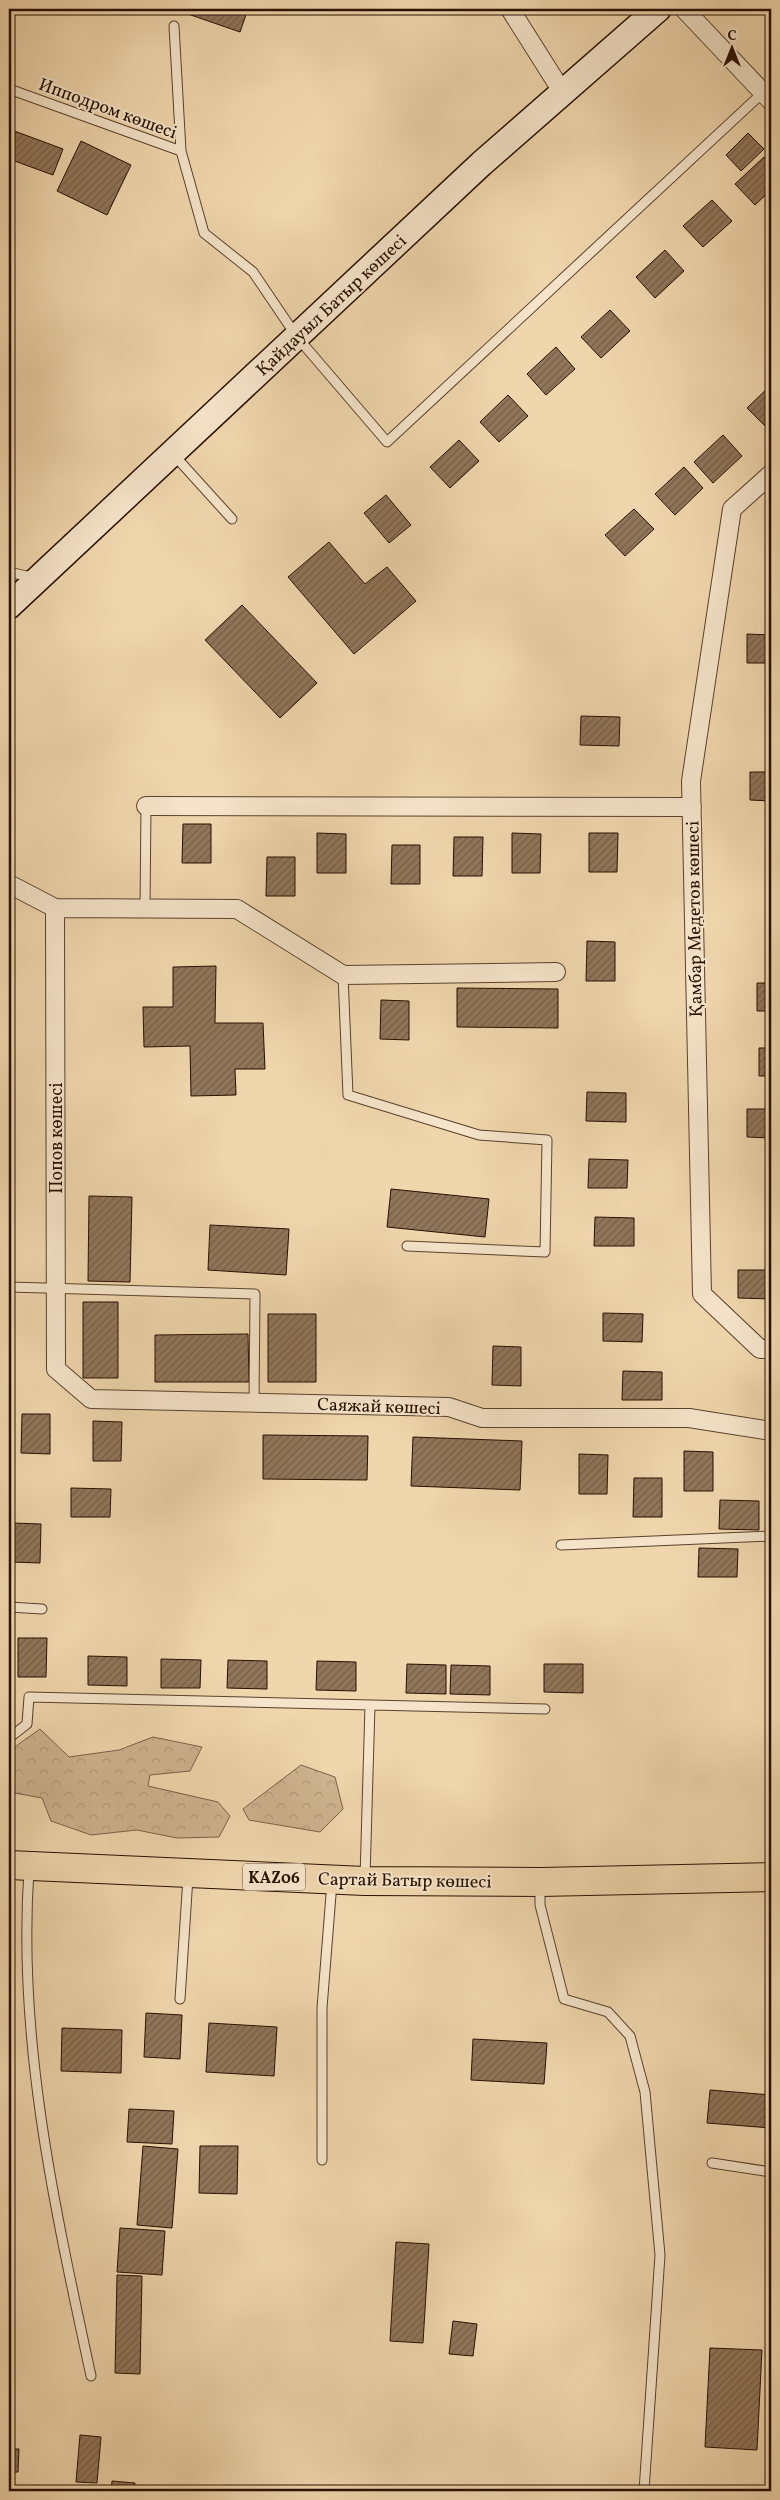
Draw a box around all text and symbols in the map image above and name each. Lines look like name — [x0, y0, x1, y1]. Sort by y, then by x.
north arrow — [708, 22, 758, 72]
text: С — [727, 27, 737, 46]
street label: Ипподром көшесі — [35, 73, 180, 146]
street label: Қайдауыл Батыр көшесі — [251, 230, 413, 383]
street label: Қамбар Медетов көшесі — [681, 820, 710, 1018]
street label: Попов көшесі — [45, 1082, 70, 1194]
street label: Саяжай көшесі — [317, 1393, 441, 1422]
road number: KАZ06 — [243, 1864, 305, 1890]
street label: Сартай Батыр көшесі — [318, 1867, 492, 1896]

